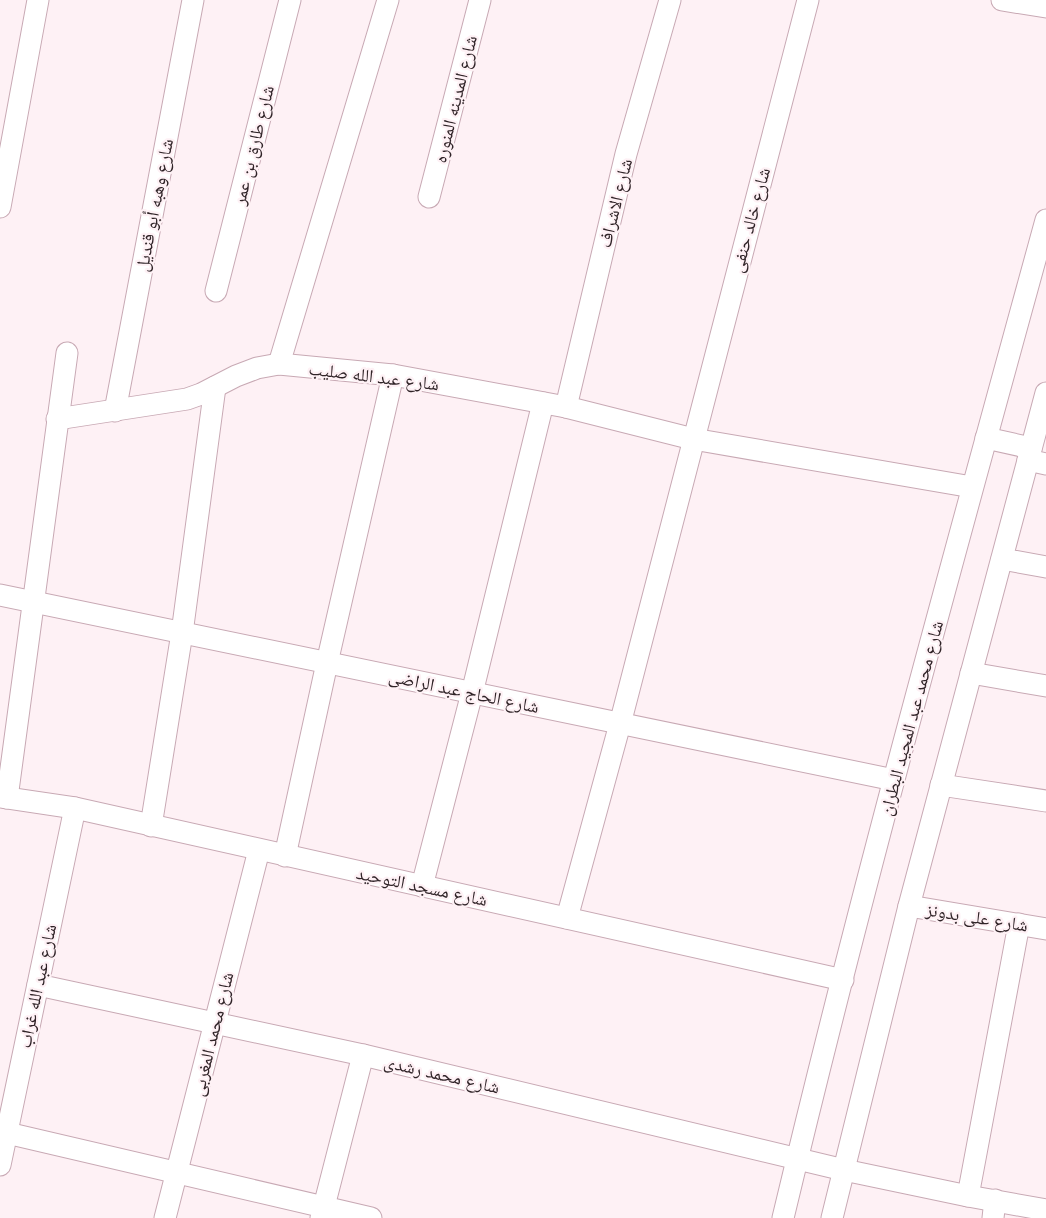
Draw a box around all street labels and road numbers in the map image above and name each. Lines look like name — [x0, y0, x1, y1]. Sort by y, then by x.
street label: شارع المدينه المنوره — [429, 33, 482, 165]
street label: شارع طارق بن عمر — [228, 83, 279, 208]
street label: شارع وهبه أبو قنديل — [131, 137, 178, 273]
street label: شارع الاشراف — [594, 156, 637, 250]
street label: شارع خالد حنفى — [726, 165, 775, 275]
street label: شارع عبد الله صليب — [307, 358, 440, 395]
street label: شارع محمد عبد المجيد البطران — [875, 618, 948, 818]
street label: شارع الحاج عبد الراضى — [387, 665, 541, 719]
street label: شارع مسجد التوحيد — [354, 862, 489, 911]
street label: شارع على بدونز — [923, 898, 1030, 936]
street label: شارع عبد الله غراب — [14, 922, 61, 1050]
street label: شارع محمد المغربى — [186, 970, 239, 1098]
street label: شارع محمد رشدى — [382, 1050, 502, 1098]

